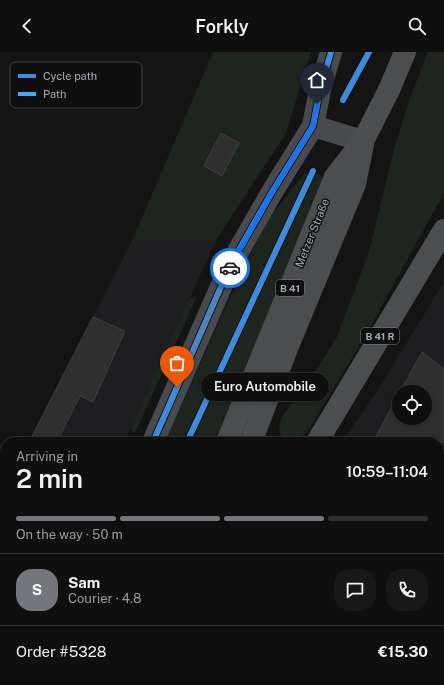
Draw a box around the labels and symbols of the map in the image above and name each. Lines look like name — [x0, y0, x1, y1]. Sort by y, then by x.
legend — [10, 62, 142, 108]
pin — [300, 63, 334, 104]
text: Cycle path — [43, 70, 97, 82]
text: Path — [43, 88, 66, 100]
street label: Metzer Straße — [293, 197, 331, 269]
courier — [210, 248, 250, 288]
road number: B 41 — [276, 280, 304, 296]
road number: B 41 R — [361, 328, 399, 344]
pin — [160, 346, 194, 387]
callout: Euro Automobile — [201, 373, 329, 401]

